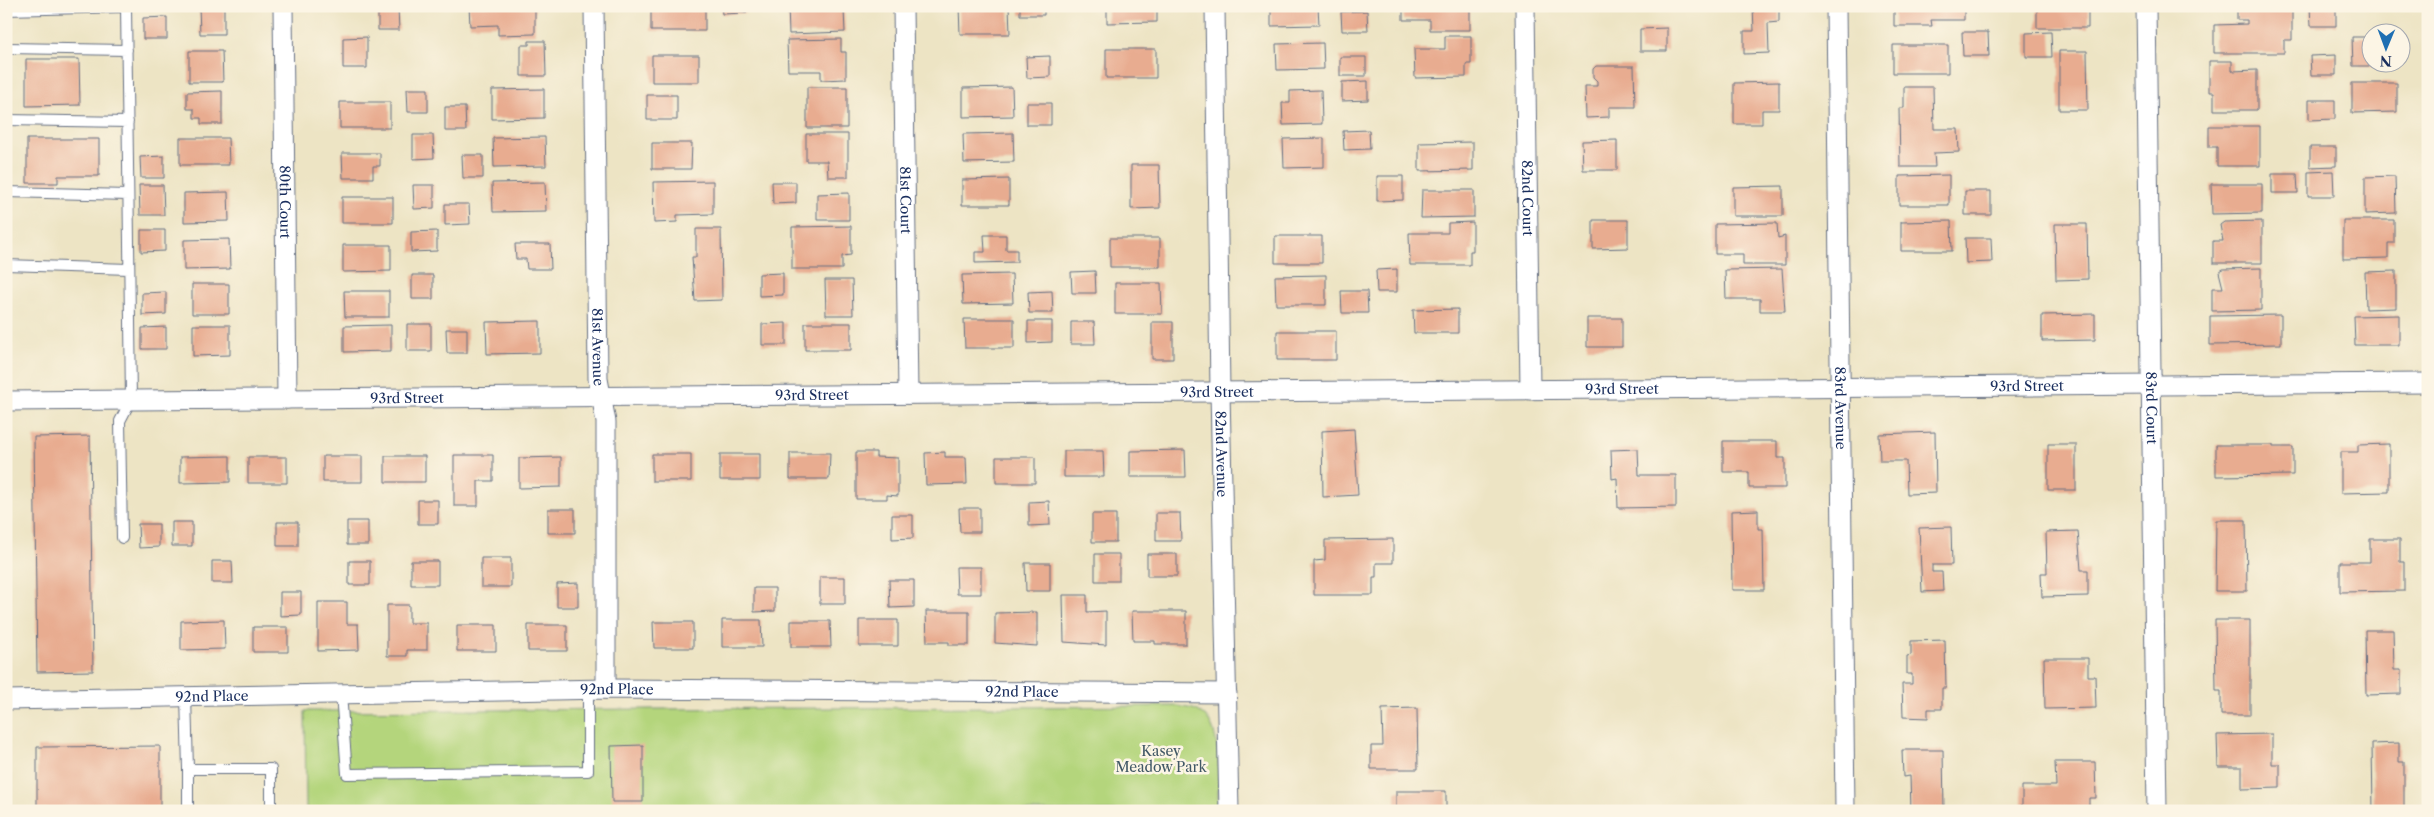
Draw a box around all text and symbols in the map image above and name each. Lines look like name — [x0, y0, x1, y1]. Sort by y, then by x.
north arrow — [2362, 22, 2412, 72]
text: N — [2380, 52, 2392, 70]
street label: 82nd Court — [1518, 160, 1537, 236]
street label: 80th Court — [276, 165, 294, 239]
street label: 81st Court — [896, 166, 915, 234]
street label: 81st Avenue — [588, 308, 608, 388]
street label: 83rd Avenue — [1831, 366, 1850, 450]
street label: 83rd Court — [2142, 371, 2161, 445]
street label: 93rd Street — [1990, 377, 2064, 395]
street label: 93rd Street — [1585, 380, 1659, 398]
street label: 93rd Street — [1180, 383, 1254, 401]
street label: 93rd Street — [775, 386, 849, 404]
street label: 93rd Street — [370, 389, 444, 407]
street label: 82nd Avenue — [1211, 410, 1231, 498]
street label: 92nd Place — [580, 680, 654, 698]
street label: 92nd Place — [985, 682, 1059, 701]
street label: 92nd Place — [175, 687, 249, 706]
park label: Kasey Meadow Park — [1115, 742, 1207, 776]

